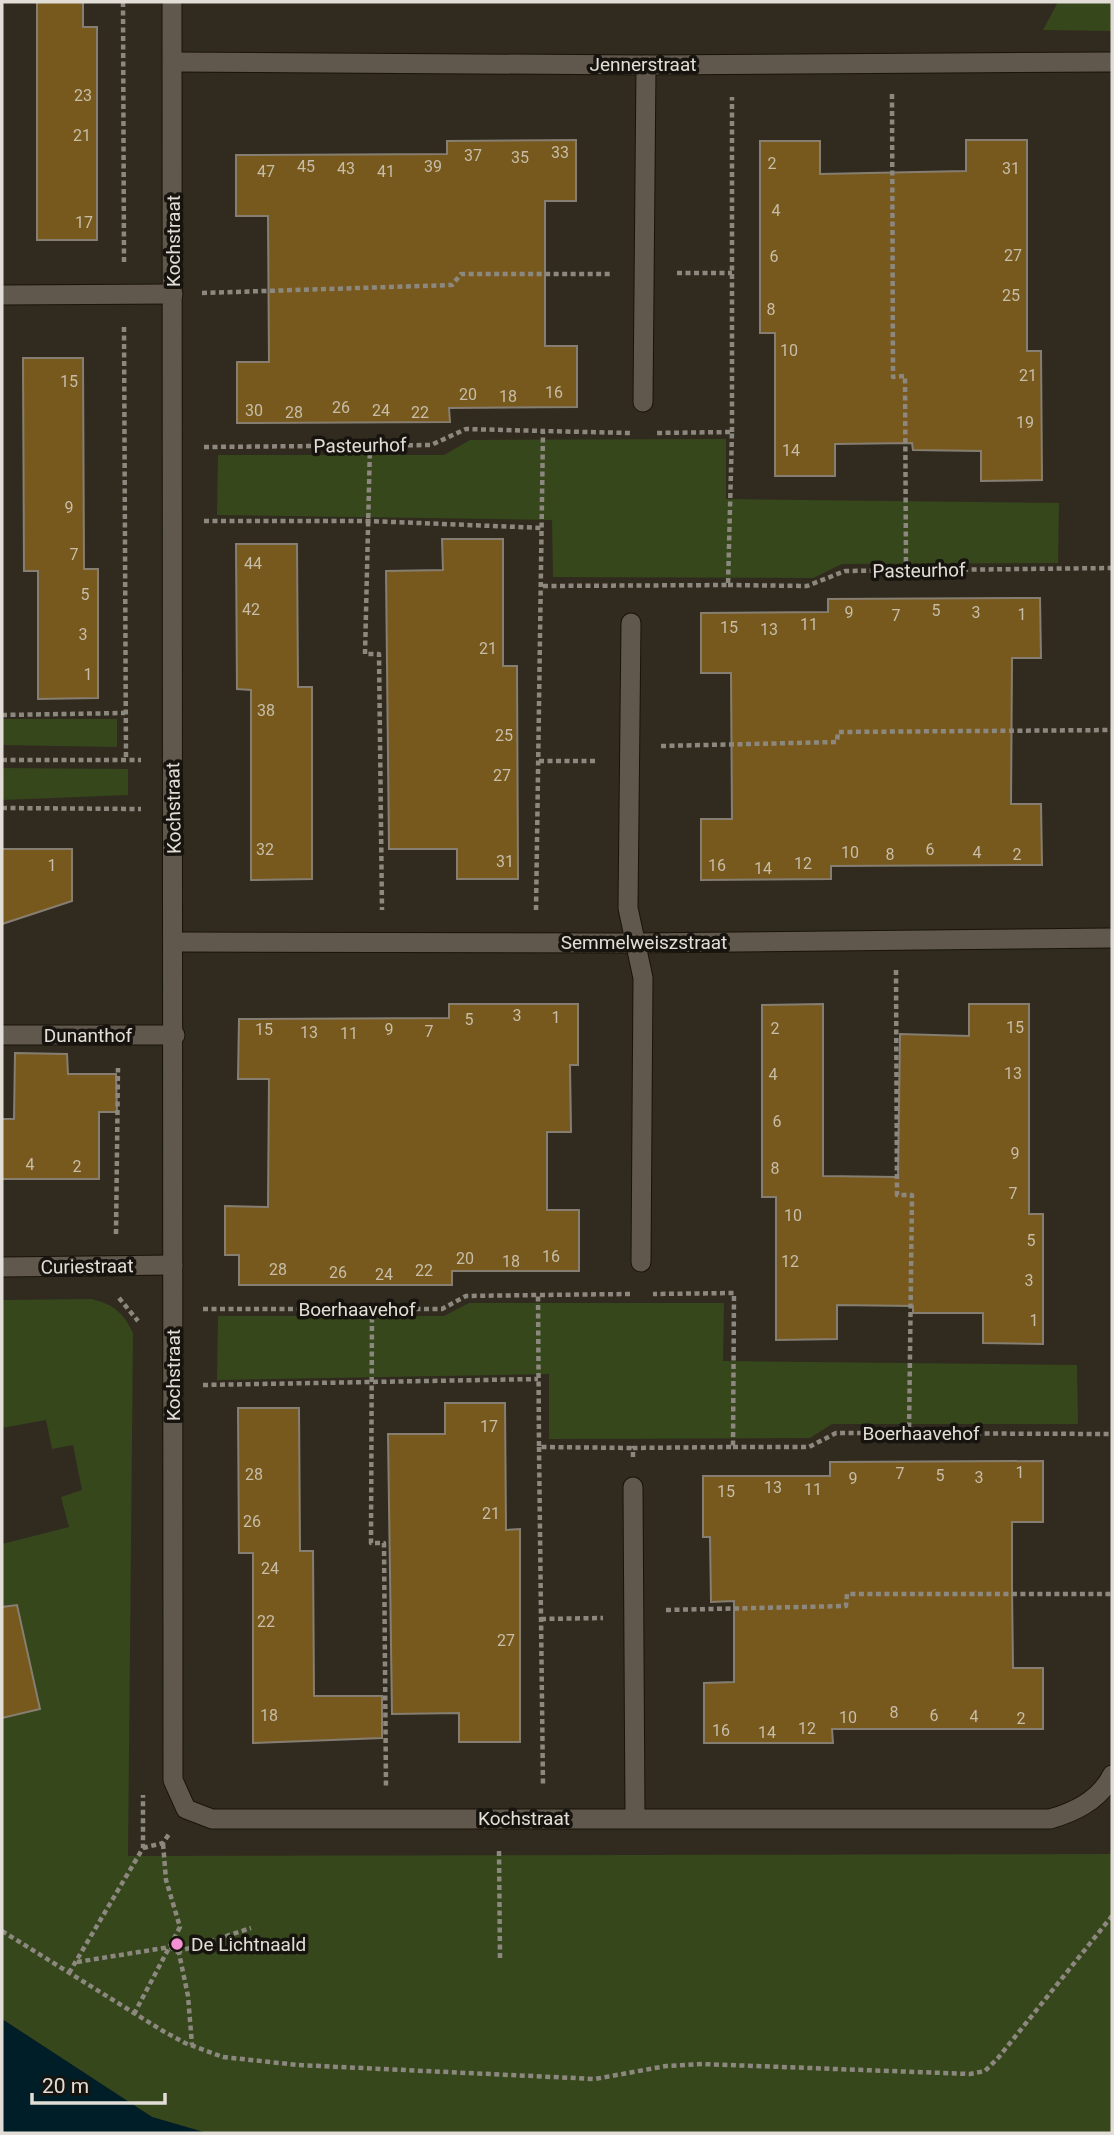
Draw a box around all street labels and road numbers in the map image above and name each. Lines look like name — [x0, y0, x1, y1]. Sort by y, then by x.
street label: Jennerstraat — [589, 53, 697, 76]
street label: Kochstraat — [162, 195, 185, 287]
street label: Pasteurhof — [313, 433, 407, 458]
street label: Pasteurhof — [872, 558, 966, 583]
street label: Kochstraat — [161, 762, 186, 854]
street label: Semmelweiszstraat — [561, 931, 727, 954]
street label: Dunanthof — [44, 1024, 133, 1047]
street label: Curiestraat — [40, 1254, 134, 1279]
street label: Boerhaavehof — [298, 1298, 416, 1321]
street label: Kochstraat — [162, 1329, 185, 1421]
street label: Boerhaavehof — [862, 1422, 980, 1445]
street label: Kochstraat — [478, 1807, 570, 1830]

